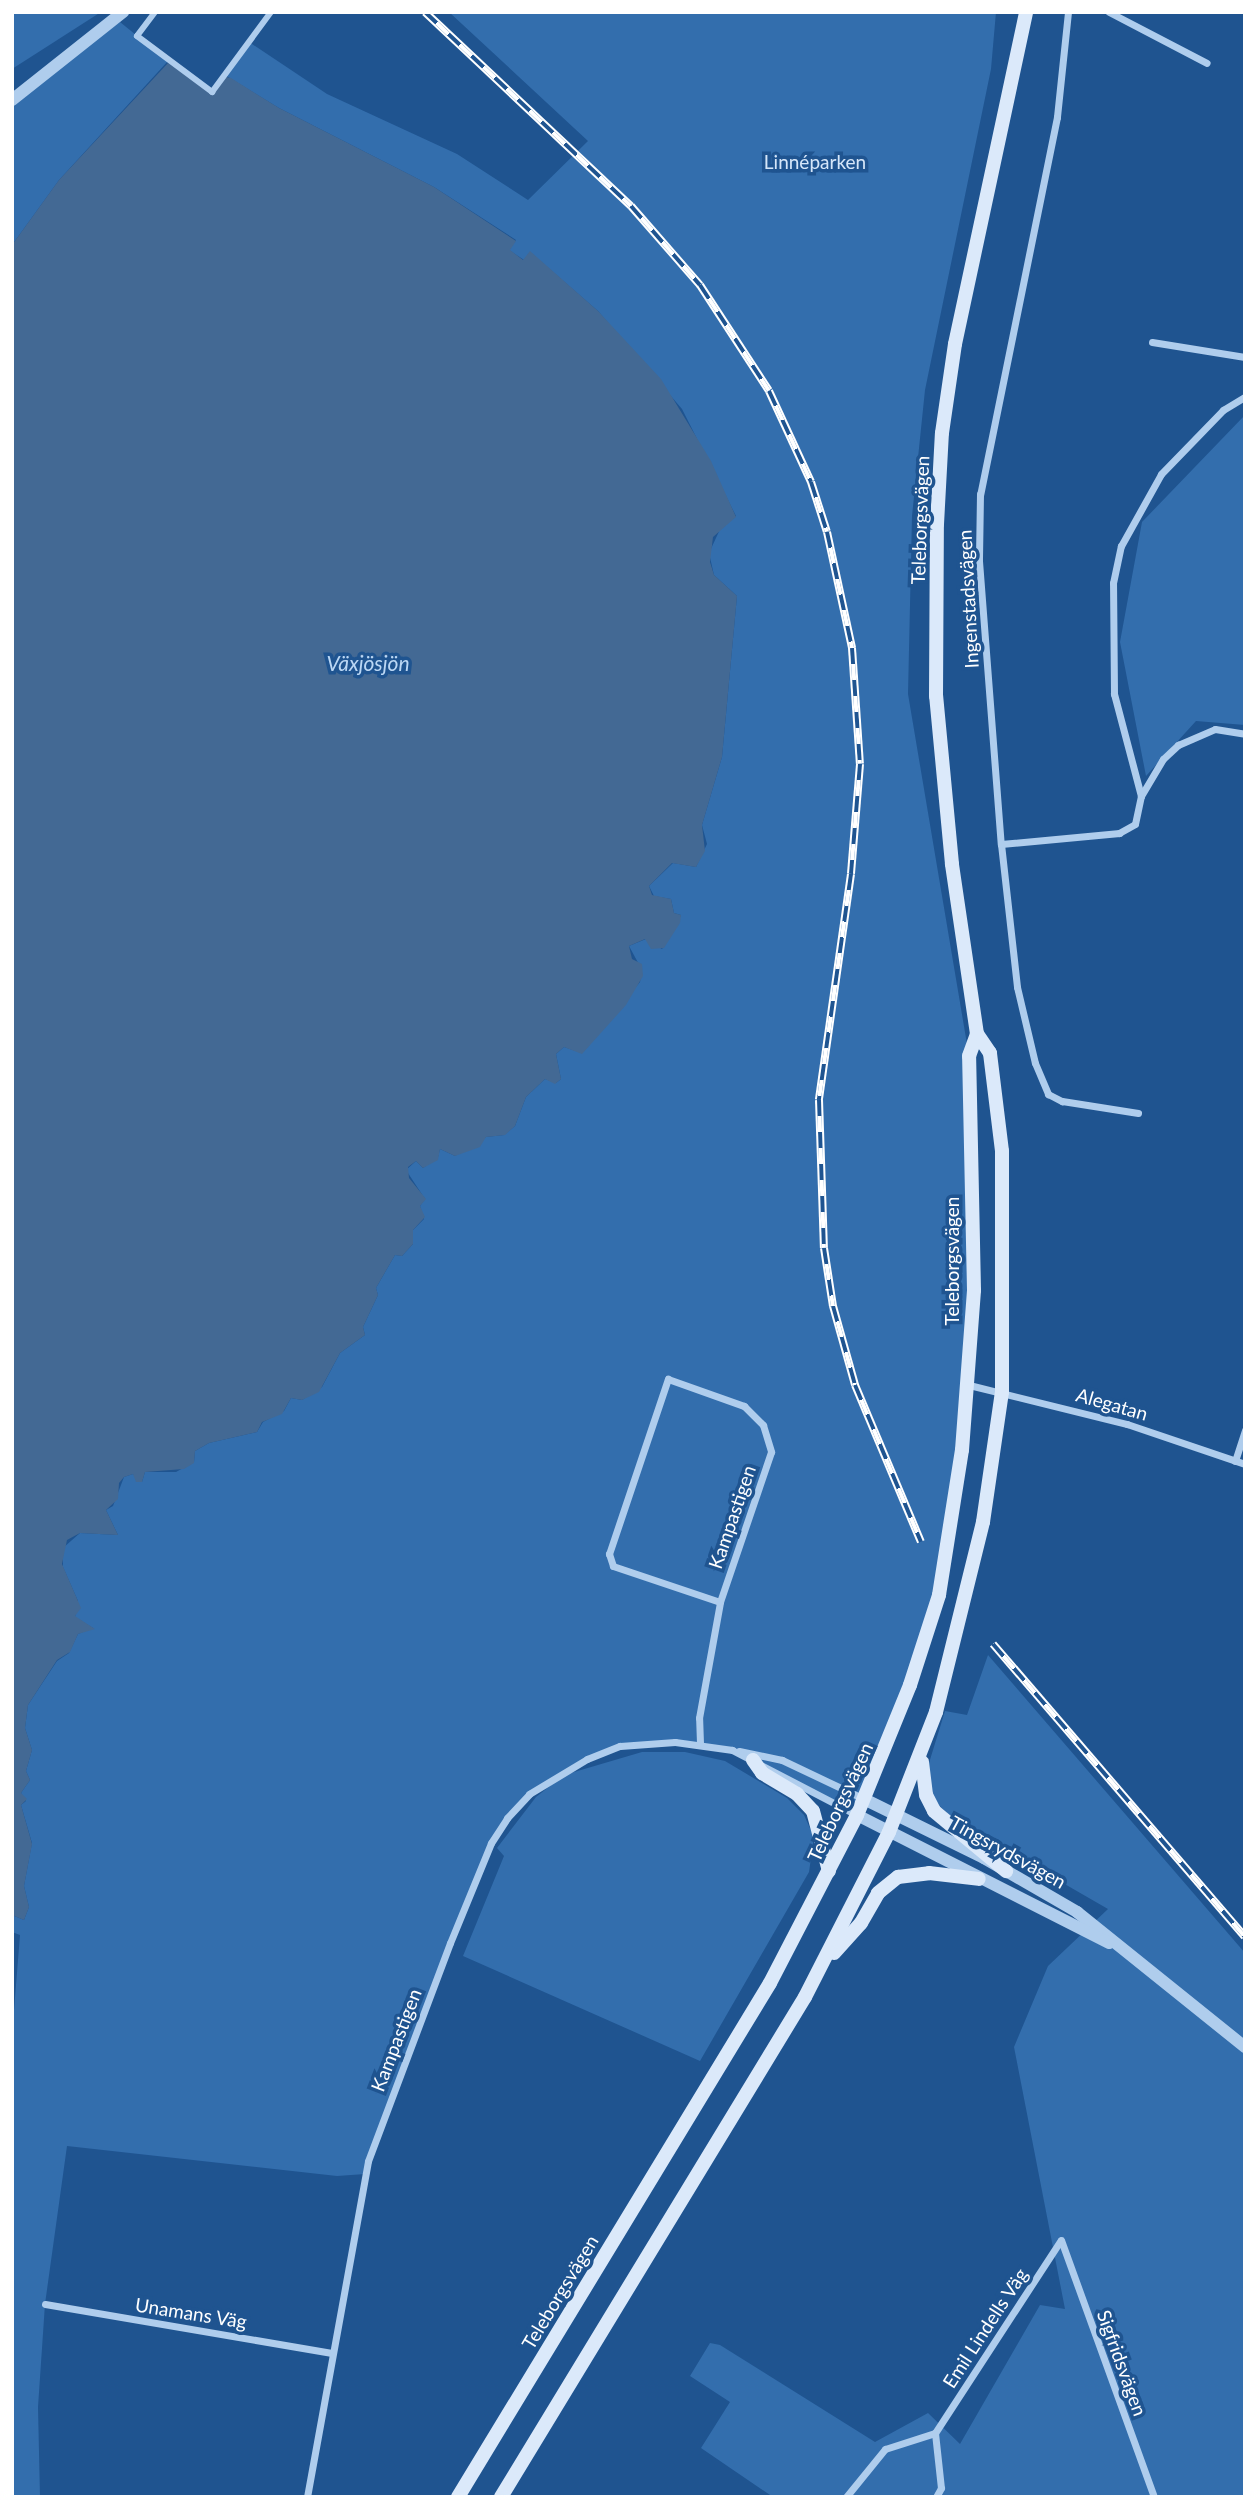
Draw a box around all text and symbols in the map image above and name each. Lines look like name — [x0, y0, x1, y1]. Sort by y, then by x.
park label: Linnéparken — [764, 151, 866, 173]
street label: Teleborgsvägen — [906, 455, 934, 585]
street label: Ingenstadsvägen — [953, 529, 983, 669]
water label: Växjösjön — [326, 650, 410, 676]
street label: Teleborgsvägen — [941, 1197, 963, 1325]
street label: Alegatan — [1074, 1383, 1150, 1425]
street label: Kampastigen — [704, 1462, 760, 1572]
street label: Teleborgsvägen — [802, 1739, 878, 1865]
street label: Tingsrydsvägen — [946, 1811, 1070, 1893]
street label: Kampastigen — [366, 1986, 426, 2094]
street label: Teleborgsvägen — [517, 2231, 603, 2353]
street label: Emil Lindells Väg — [938, 2264, 1032, 2392]
street label: Unamans Väg — [133, 2293, 249, 2333]
street label: Sigfridsvägen — [1092, 2307, 1152, 2419]

